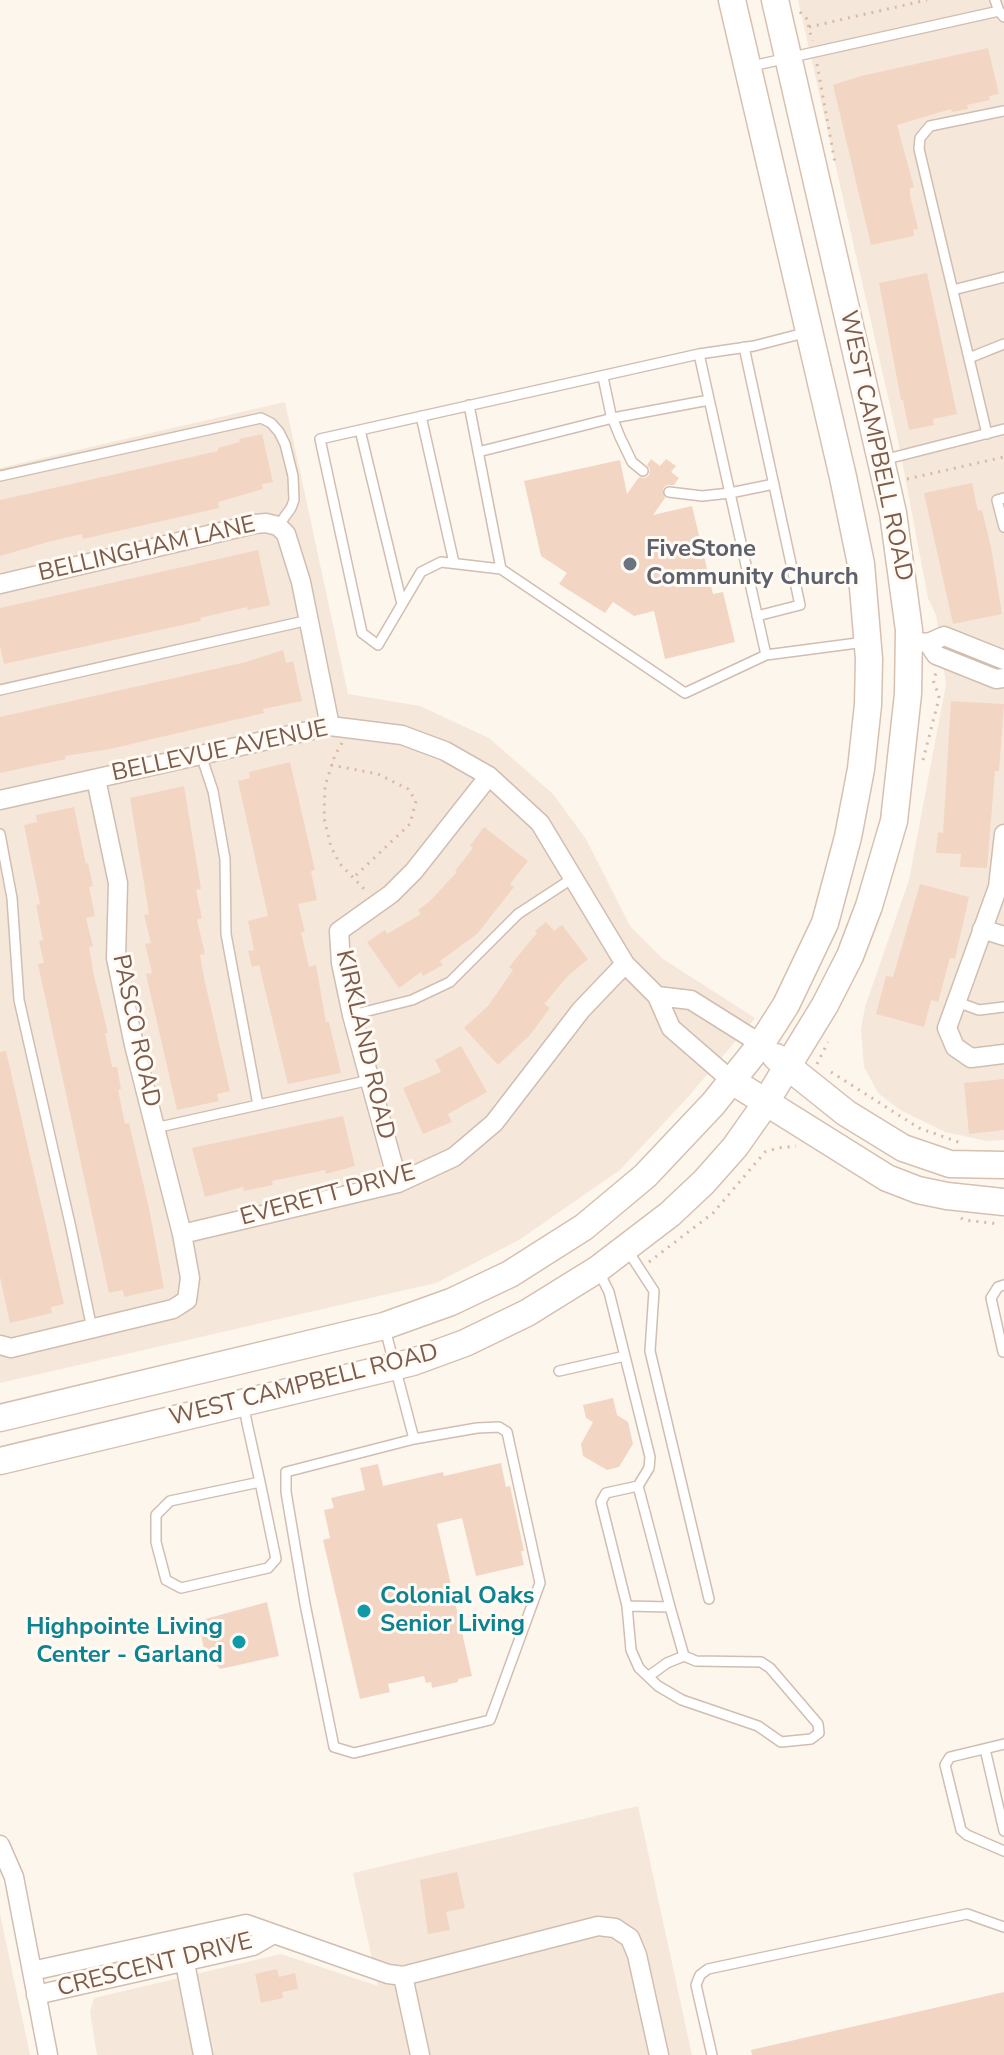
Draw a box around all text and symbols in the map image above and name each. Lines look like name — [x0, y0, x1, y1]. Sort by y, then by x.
street label: WEST CAMPBELL ROAD — [832, 308, 918, 584]
street label: BELLINGHAM LANE — [36, 511, 258, 589]
place label: FiveStone Community Church — [646, 536, 859, 592]
marker: FiveStone Community Church — [621, 555, 639, 573]
street label: BELLEVUE AVENUE — [109, 715, 331, 789]
street label: KIRKLAND ROAD — [328, 948, 400, 1142]
street label: PASCO ROAD — [105, 952, 165, 1110]
street label: EVERETT DRIVE — [237, 1159, 419, 1233]
street label: WEST CAMPBELL ROAD — [167, 1339, 441, 1433]
place label: Colonial Oaks Senior Living — [380, 1583, 534, 1639]
marker: Colonial Oaks Senior Living — [355, 1602, 373, 1620]
place label: Highpointe Living Center - Garland — [26, 1614, 223, 1670]
marker: Highpointe Living Center - Garland — [230, 1633, 248, 1651]
street label: CRESCENT DRIVE — [55, 1928, 255, 2004]

